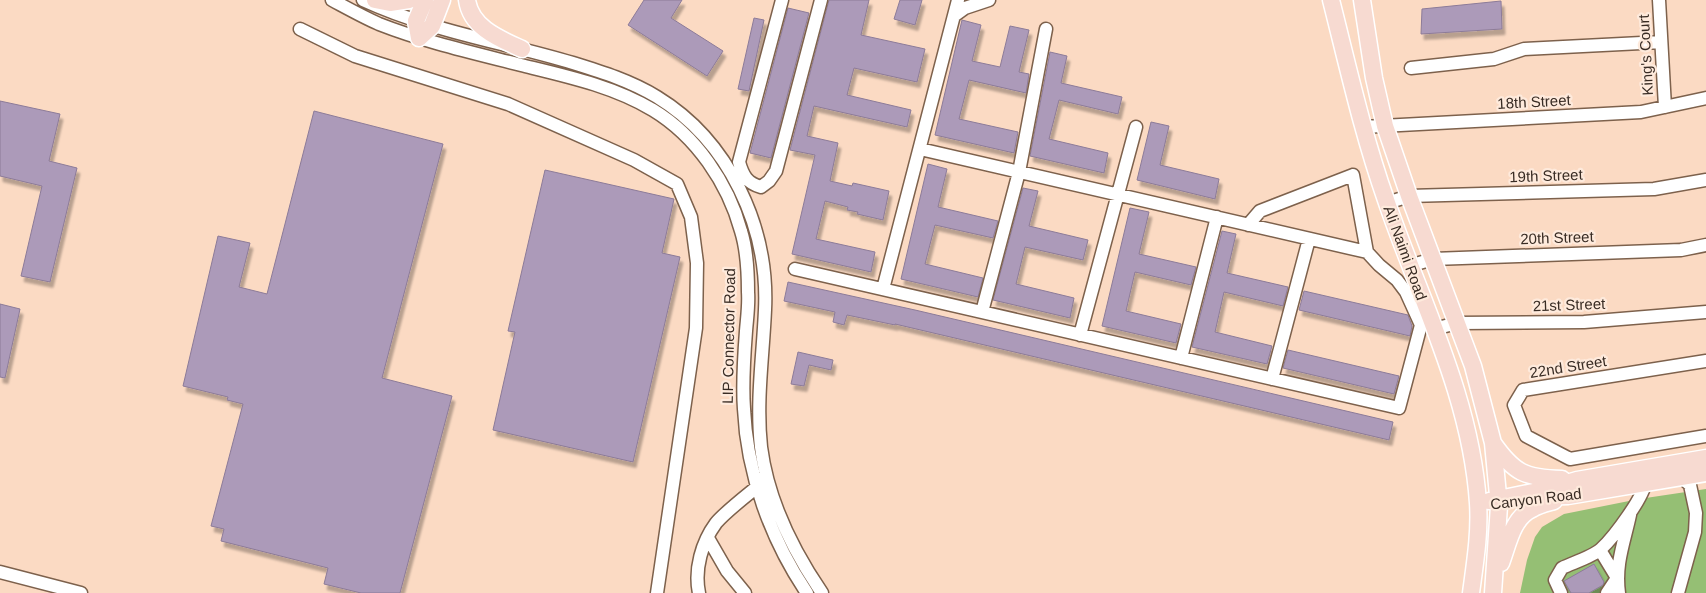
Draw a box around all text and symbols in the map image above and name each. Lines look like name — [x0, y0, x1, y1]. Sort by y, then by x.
street label: King's Court — [1635, 13, 1656, 96]
street label: 18th Street — [1497, 91, 1572, 112]
street label: 19th Street — [1509, 166, 1584, 185]
street label: Ali Naimi Road — [1381, 203, 1430, 302]
street label: 20th Street — [1520, 228, 1595, 247]
street label: LIP Connector Road — [719, 268, 738, 404]
street label: 21st Street — [1532, 295, 1606, 314]
street label: 22nd Street — [1528, 352, 1608, 381]
street label: Canyon Road — [1489, 484, 1583, 513]

